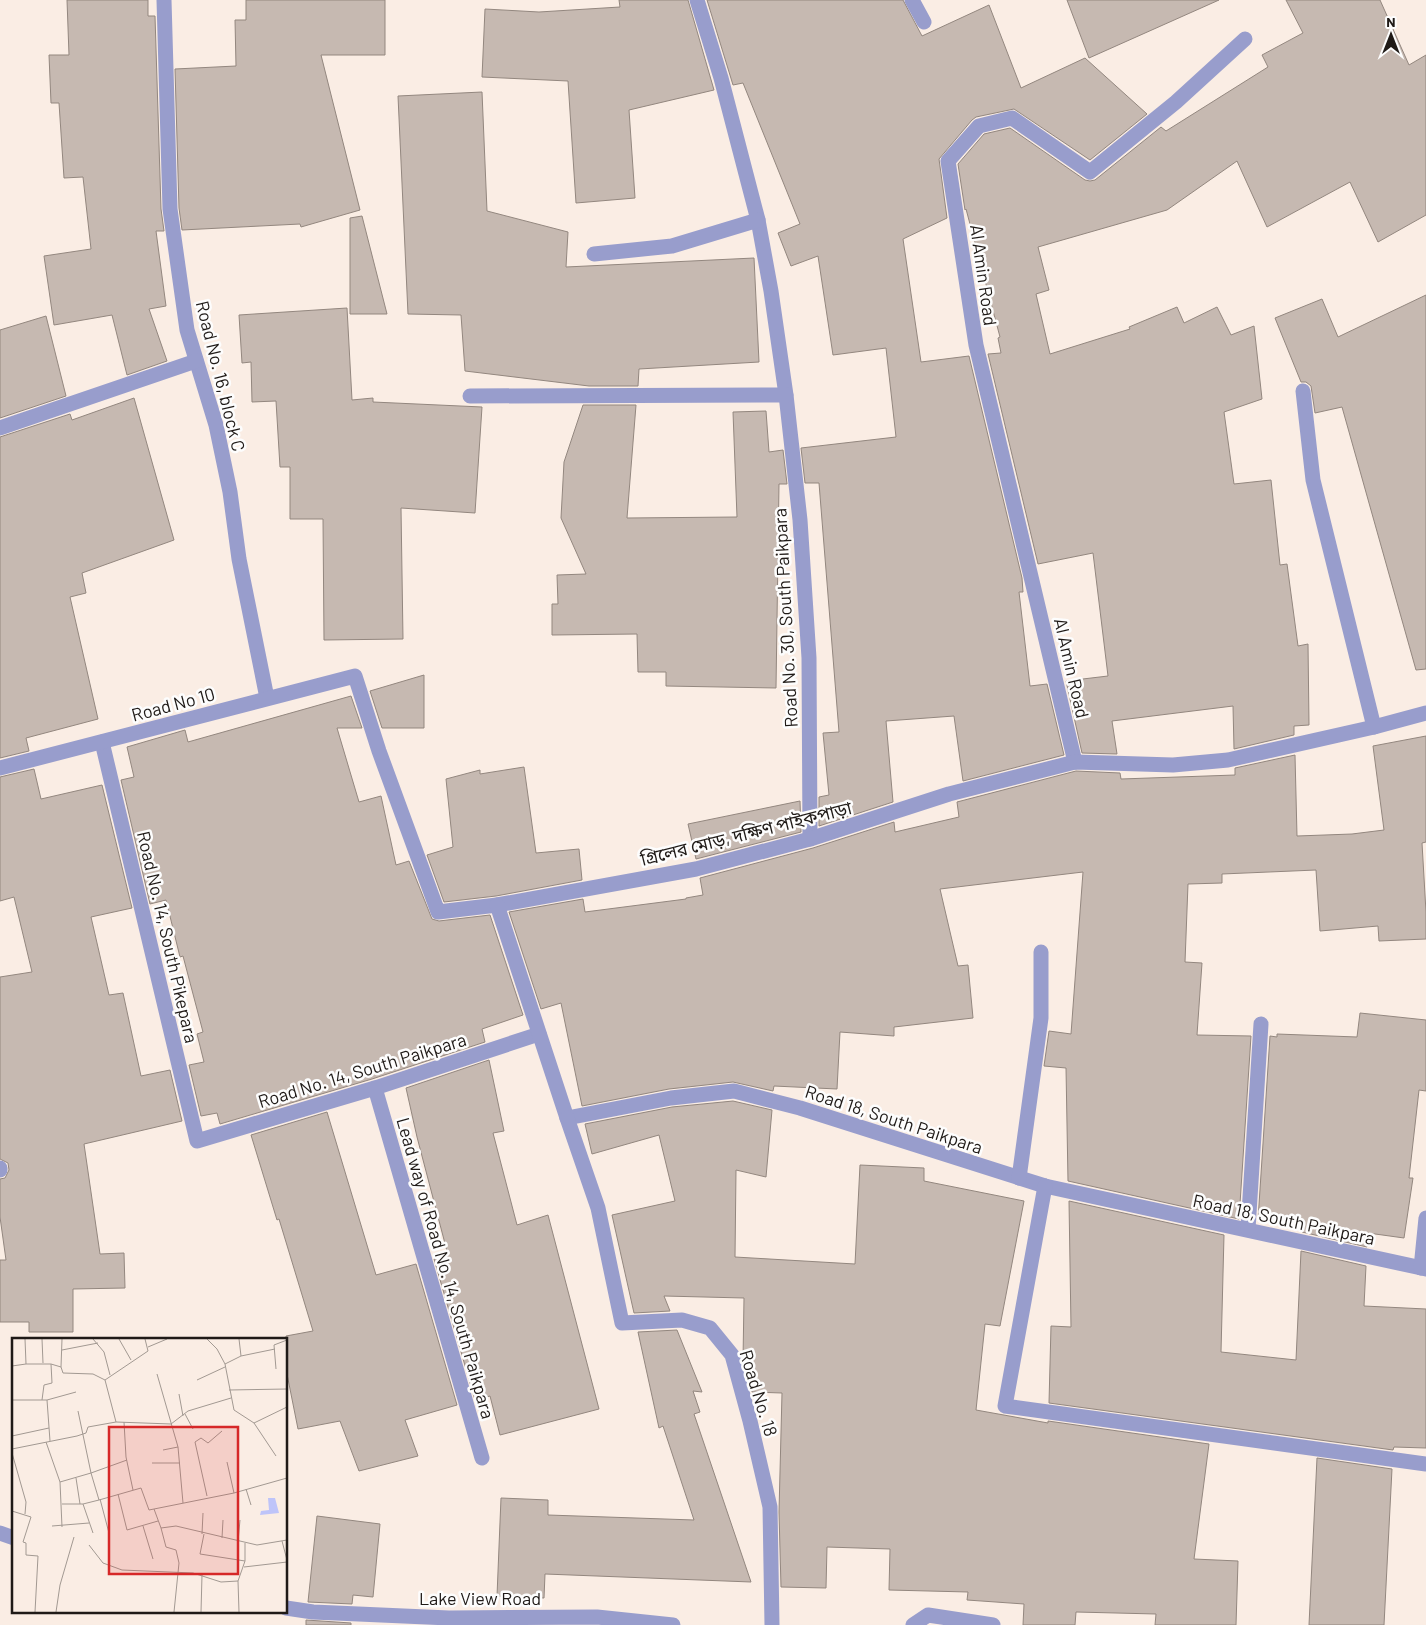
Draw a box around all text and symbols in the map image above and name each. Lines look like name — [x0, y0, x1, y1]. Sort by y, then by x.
north arrow — [1366, 10, 1416, 60]
text: N — [1386, 13, 1396, 30]
street label: Al Amin Road — [966, 223, 1002, 327]
street label: Road No. 16, block C — [192, 298, 250, 454]
street label: Road No. 30, South Paikpara — [768, 508, 802, 728]
street label: Al Amin Road — [1050, 616, 1094, 720]
street label: Road No 10 — [129, 682, 217, 726]
street label: গ্রিলের মোড়, দক্ষিণ পাইকপাড়া — [637, 796, 854, 870]
street label: Road No. 14, South Pikepara — [133, 829, 203, 1045]
street label: Road No. 14, South Paikpara — [255, 1028, 469, 1112]
street label: Road 18, South Paikpara — [802, 1080, 986, 1158]
street label: Lead way of Road No. 14, South Paikpara — [392, 1115, 500, 1421]
street label: Road 18, South Paikpara — [1191, 1189, 1377, 1249]
inset map — [12, 1338, 288, 1612]
street label: Road No. 18 — [735, 1347, 783, 1439]
street label: Lake View Road — [419, 1587, 541, 1609]

